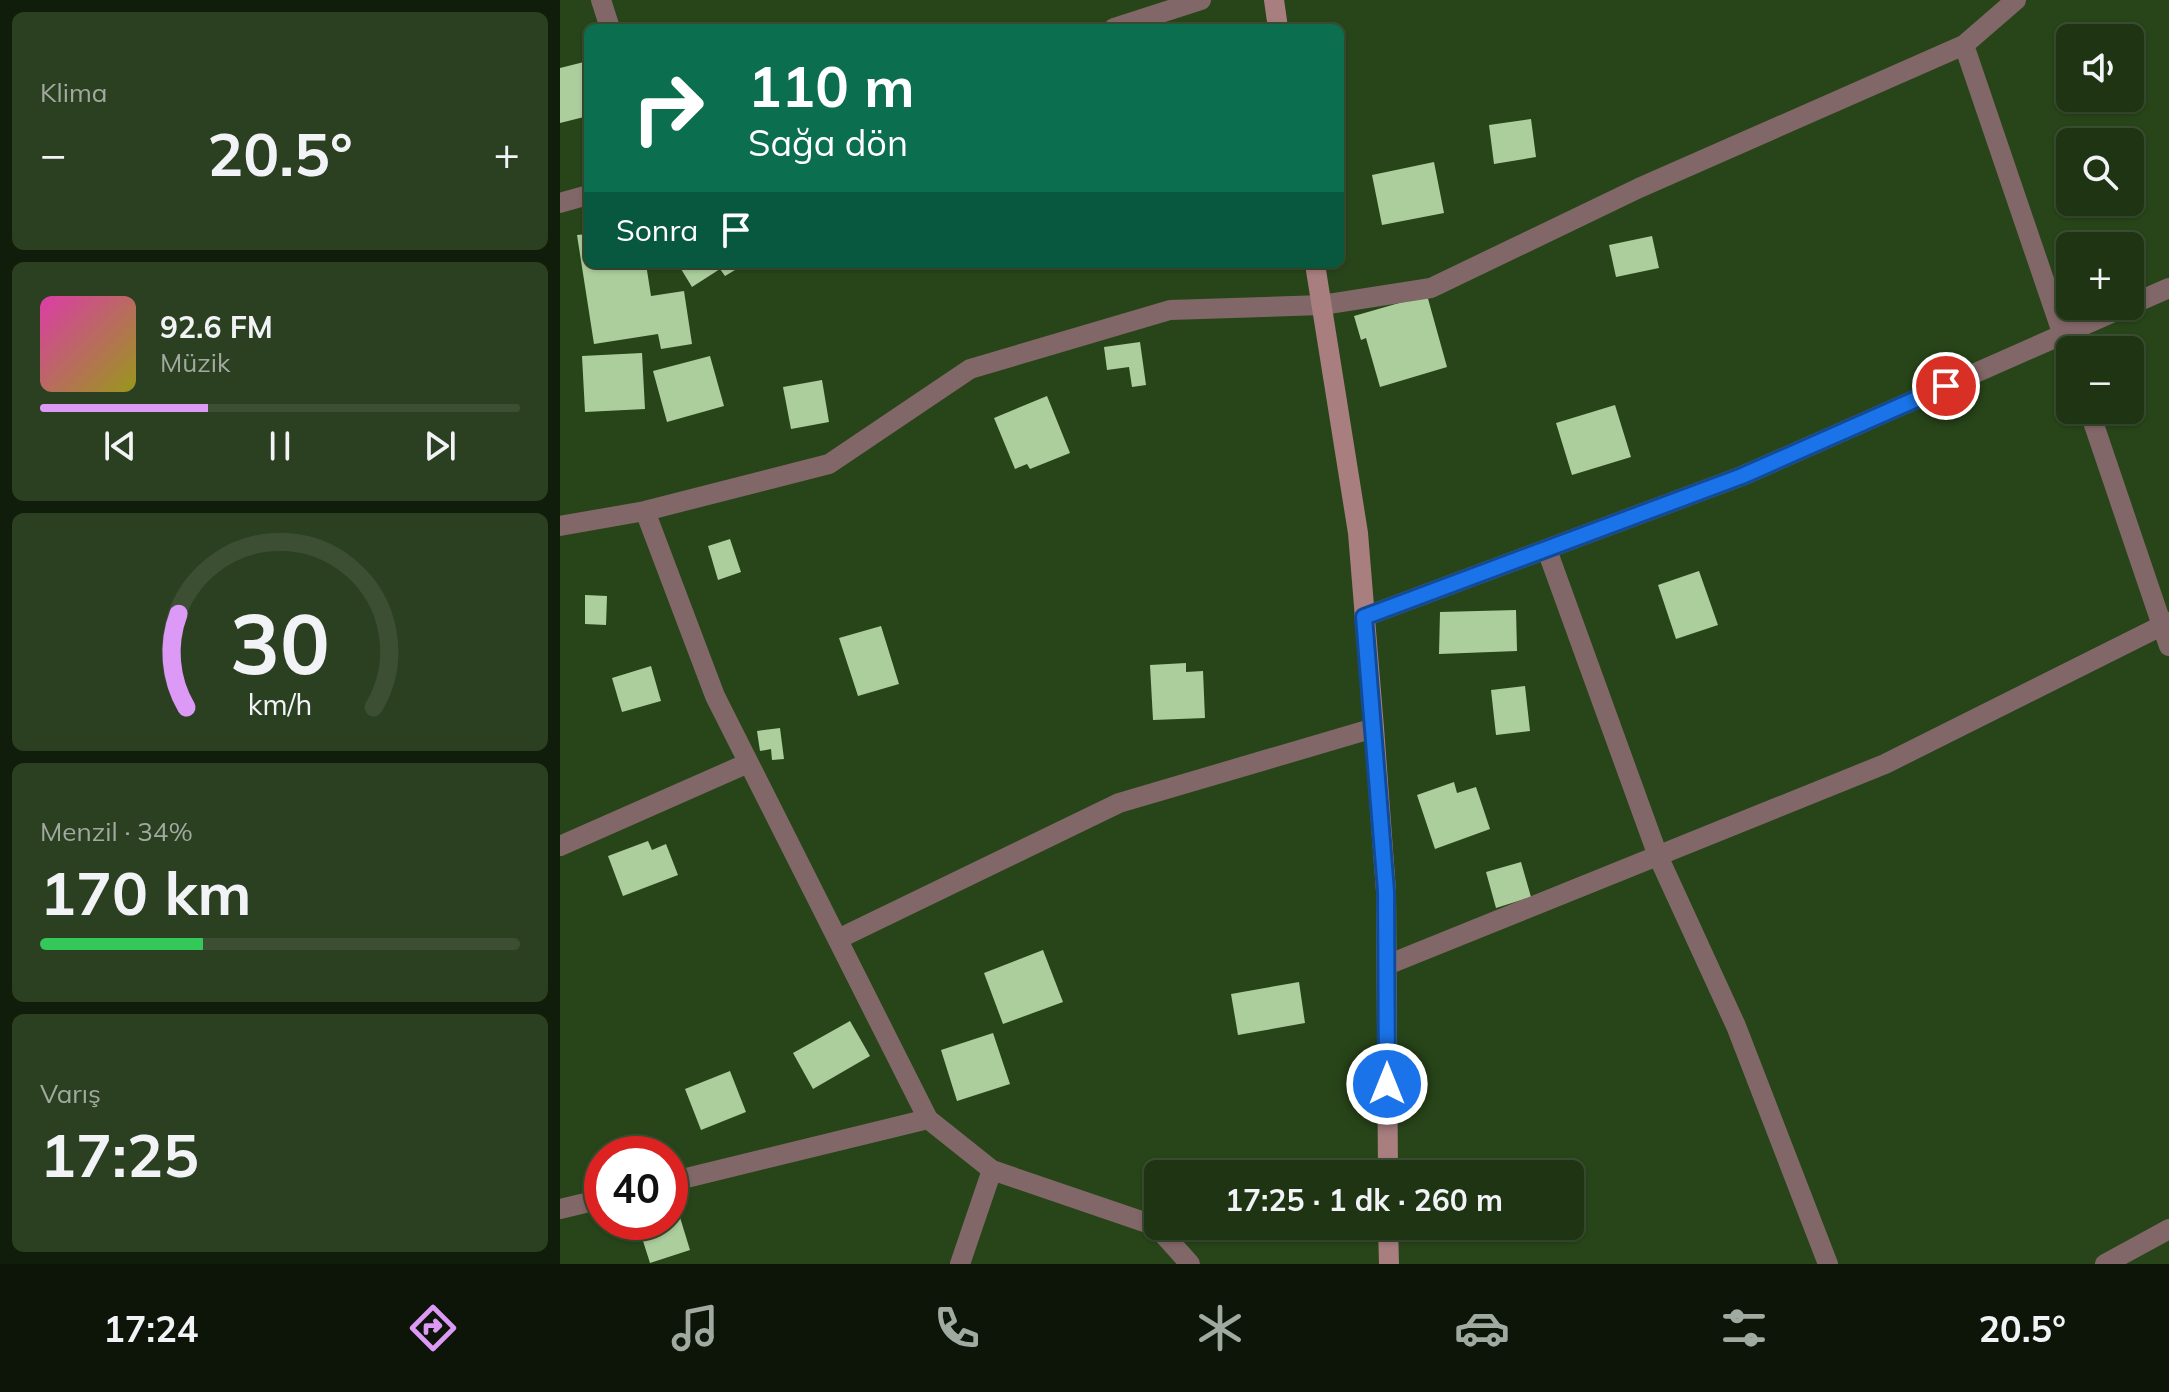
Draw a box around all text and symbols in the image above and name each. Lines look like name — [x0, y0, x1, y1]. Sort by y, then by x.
map controls — [2056, 24, 2144, 424]
button: sound — [2056, 24, 2144, 112]
text: 110 m — [748, 51, 915, 121]
icon: right — [616, 56, 720, 160]
text: Klima — [40, 76, 107, 109]
text: 20.5° — [207, 116, 353, 191]
text: Sağa dön — [748, 120, 908, 165]
text: − — [40, 126, 66, 181]
text: + — [494, 126, 520, 181]
button: search — [2056, 128, 2144, 216]
icon: arrive — [714, 208, 758, 252]
text: Sonra — [616, 211, 698, 249]
button: + — [2056, 232, 2144, 320]
text: 92.6 FM — [160, 308, 273, 346]
button: − — [2056, 336, 2144, 424]
text: Müzik — [160, 346, 231, 379]
pin — [1912, 352, 1980, 420]
icon: arrive — [1924, 364, 1968, 408]
icon: previous — [98, 424, 142, 468]
icon: pause — [258, 424, 302, 468]
icon: next — [418, 424, 462, 468]
text: 30 — [230, 590, 330, 695]
text: km/h — [248, 686, 312, 722]
text: Menzil · 34% — [40, 815, 193, 848]
text: 170 km — [40, 855, 252, 930]
position arrow — [1345, 1042, 1429, 1126]
text: Varış — [40, 1077, 101, 1110]
text: 17:25 — [40, 1117, 199, 1192]
speed limit sign: 40 — [584, 1136, 688, 1240]
text: 17:25 · 1 dk · 260 m — [1225, 1181, 1503, 1219]
icon: directions — [405, 1300, 461, 1356]
icon: music — [667, 1300, 723, 1356]
icon: phone — [929, 1300, 985, 1356]
icon: climate — [1192, 1300, 1248, 1356]
icon: car — [1454, 1300, 1510, 1356]
icon: filters — [1716, 1300, 1772, 1356]
text: 17:24 — [103, 1306, 198, 1351]
text: 20.5° — [1978, 1306, 2066, 1351]

